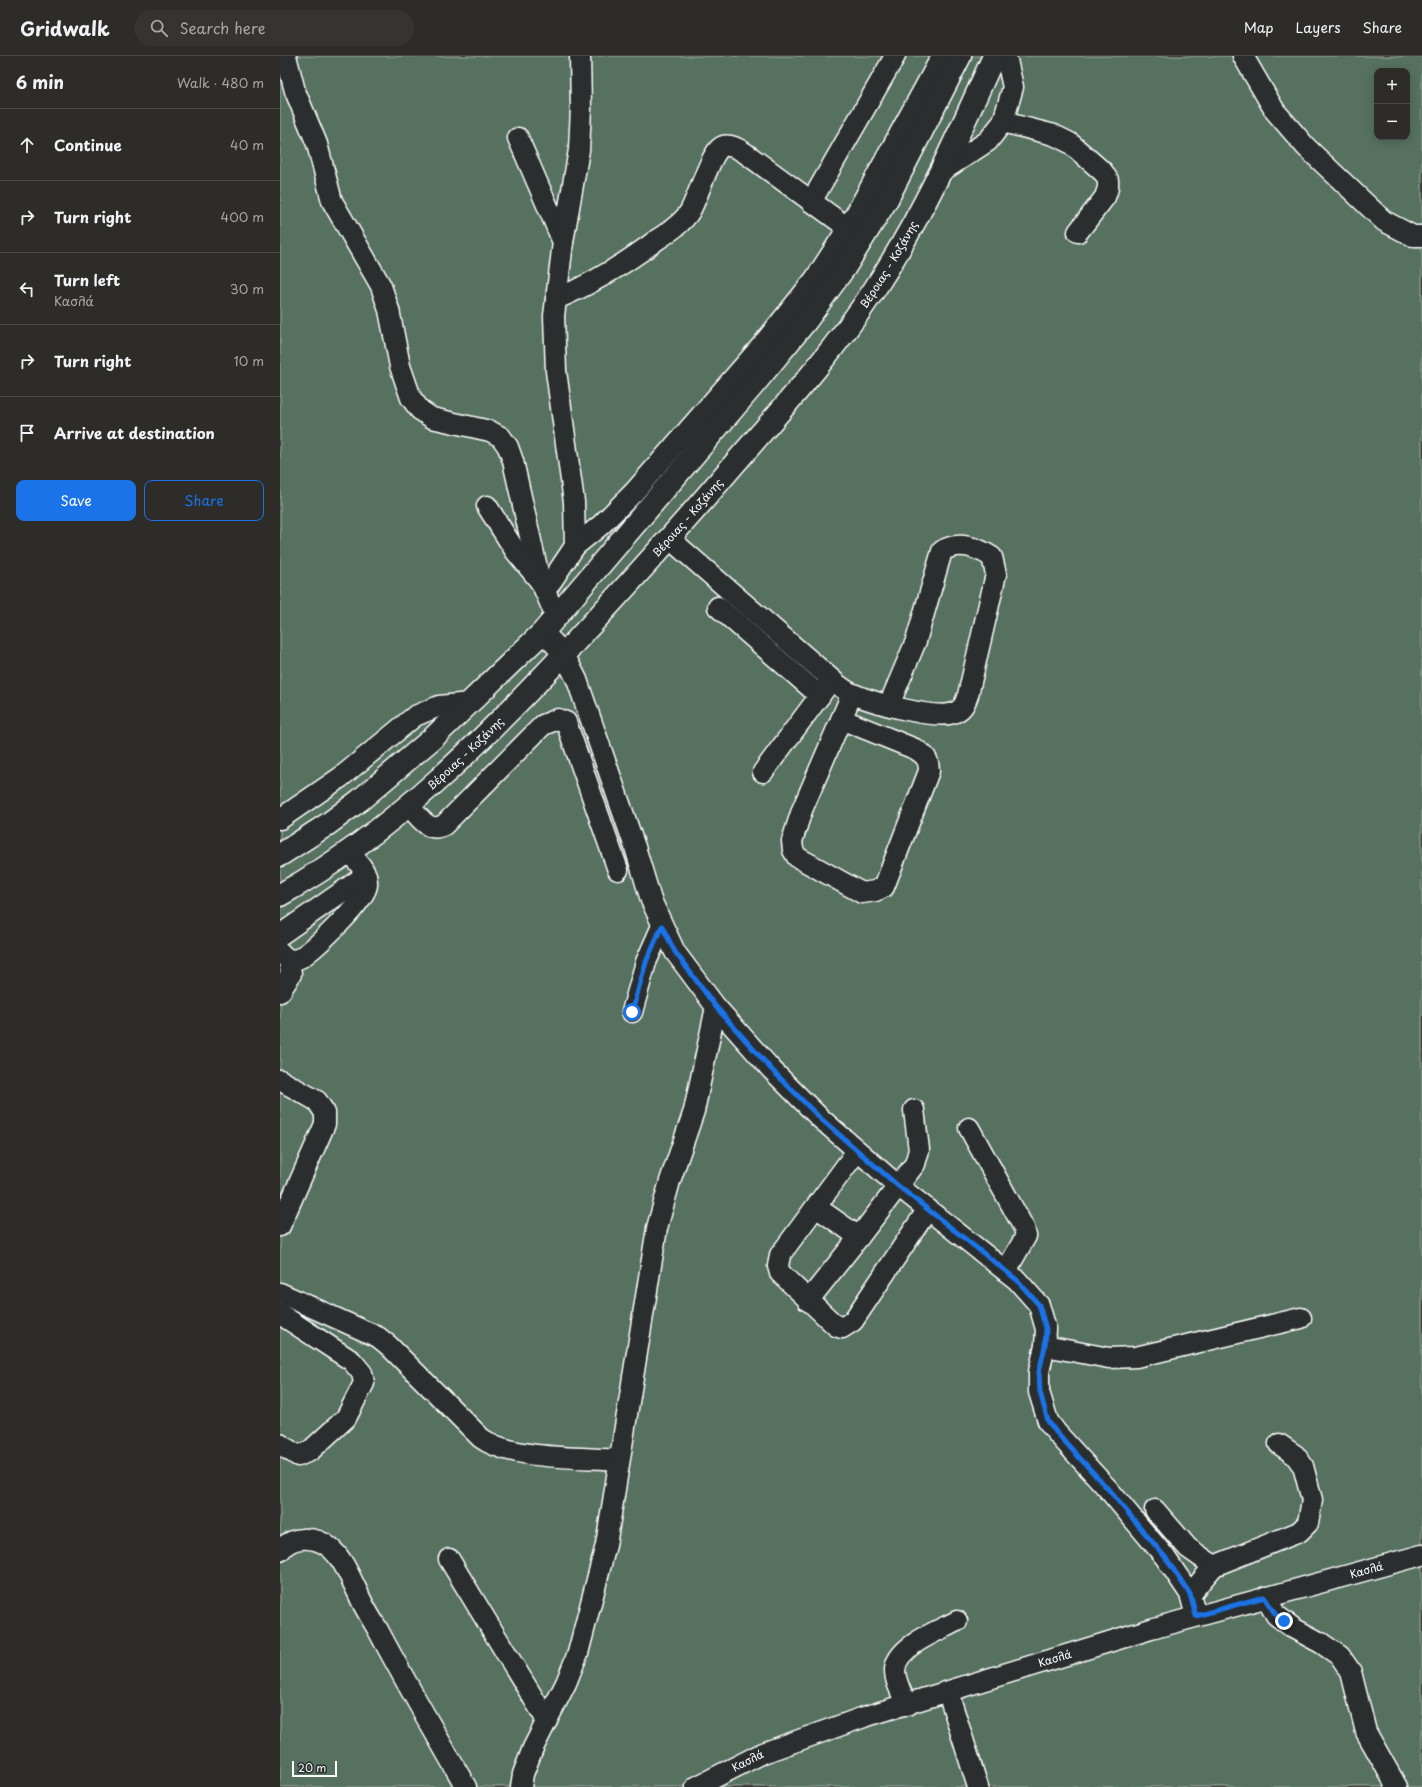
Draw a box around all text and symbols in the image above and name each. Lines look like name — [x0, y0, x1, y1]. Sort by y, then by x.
search box — [134, 10, 414, 46]
text: Gridwalk — [20, 14, 110, 42]
text: Search here — [180, 16, 265, 39]
icon: search — [148, 17, 170, 39]
text: Map — [1244, 17, 1274, 38]
text: Layers — [1296, 17, 1341, 38]
text: Share — [1363, 17, 1402, 38]
map controls — [1374, 68, 1410, 140]
button: + — [1374, 68, 1410, 104]
text: 6 min — [16, 69, 64, 95]
text: Walk · 480 m — [177, 73, 264, 92]
button: − — [1374, 104, 1410, 140]
text: Continue — [54, 133, 122, 156]
icon: ahead — [16, 134, 38, 156]
text: 40 m — [230, 135, 264, 154]
text: Turn right — [54, 205, 131, 228]
icon: right — [16, 206, 38, 228]
text: 400 m — [221, 207, 264, 226]
street label: Βέροιας - Κοζάνης — [855, 217, 922, 311]
text: Turn left — [54, 268, 120, 291]
icon: left — [16, 278, 38, 300]
text: 30 m — [230, 279, 264, 298]
text: Κασλά — [54, 291, 94, 310]
text: Turn right — [54, 349, 131, 372]
icon: right — [16, 350, 38, 372]
text: 10 m — [234, 351, 264, 370]
text: Arrive at destination — [54, 421, 215, 444]
icon: arrive — [16, 422, 38, 444]
street label: Βέροιας - Κοζάνης — [648, 474, 727, 560]
button: Save — [16, 480, 136, 521]
button: Share — [144, 480, 264, 521]
street label: Βέροιας - Κοζάνης — [423, 713, 507, 794]
route start — [623, 1003, 641, 1021]
street label: Κασλά — [1348, 1557, 1385, 1582]
route end — [1275, 1612, 1293, 1630]
street label: Κασλά — [1036, 1645, 1073, 1671]
street label: Κασλά — [729, 1745, 766, 1776]
scale bar — [292, 1759, 337, 1778]
text: 20 m — [298, 1759, 326, 1776]

